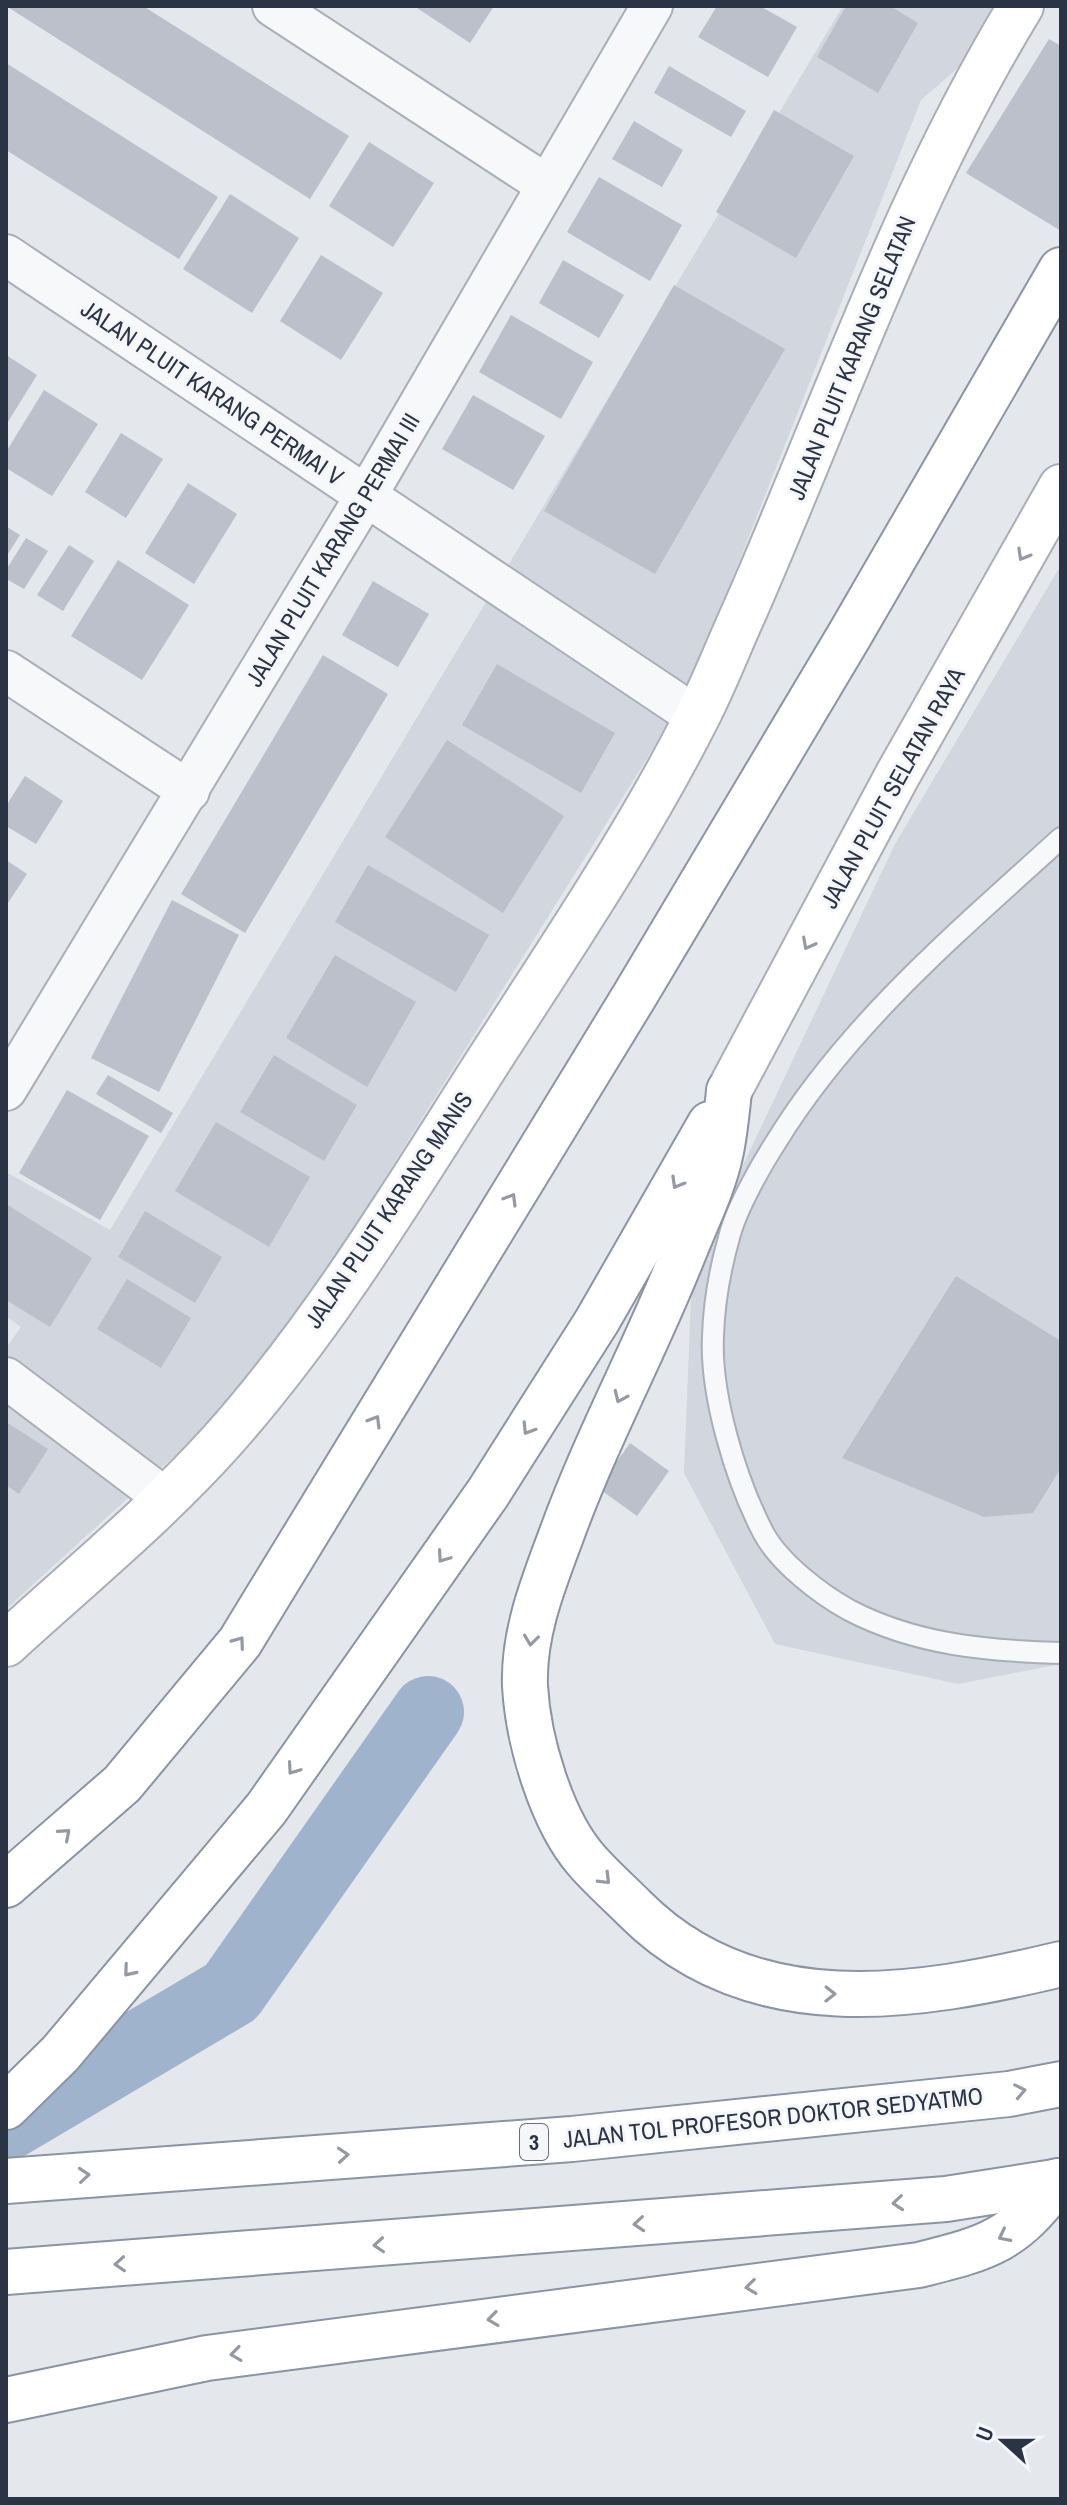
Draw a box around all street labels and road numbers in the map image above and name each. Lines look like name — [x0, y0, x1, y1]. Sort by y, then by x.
street label: JALAN PLUIT KARANG SELATAN — [779, 211, 923, 504]
street label: JALAN PLUIT KARANG PERMAI V — [75, 292, 350, 492]
street label: JALAN PLUIT KARANG PERMAI III — [238, 407, 427, 692]
street label: JALAN PLUIT SELATAN RAYA — [813, 661, 972, 914]
street label: JALAN PLUIT KARANG MANIS — [297, 1085, 479, 1334]
street label: JALAN TOL PROFESOR DOKTOR SEDYATMO — [561, 2079, 984, 2155]
road number: 3 — [520, 2124, 548, 2160]

